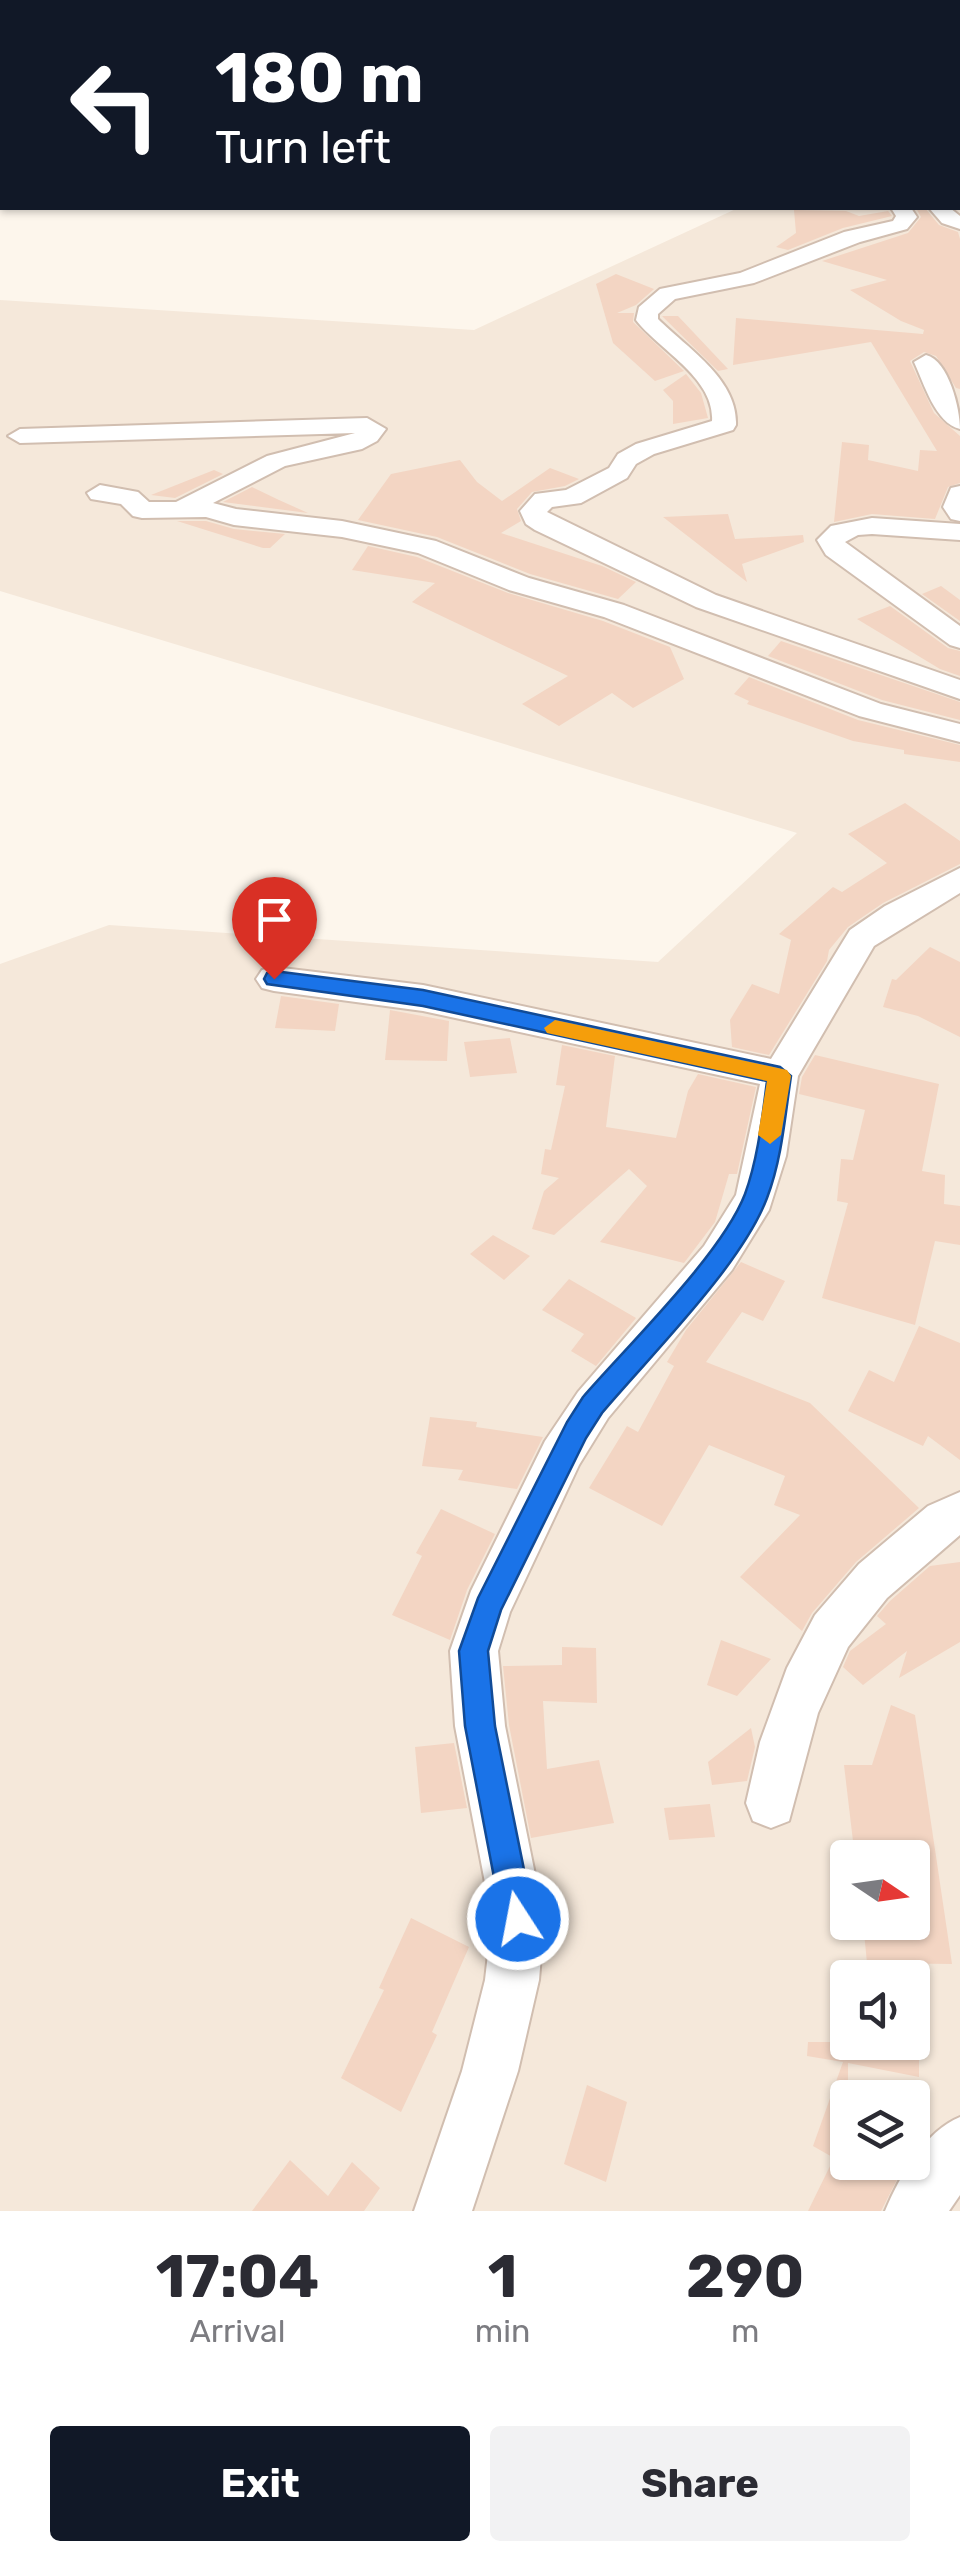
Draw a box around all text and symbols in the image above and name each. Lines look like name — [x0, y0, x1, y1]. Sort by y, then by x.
text: 180 m — [215, 37, 424, 120]
icon: left — [50, 40, 180, 170]
text: Turn left — [215, 121, 391, 174]
pin — [232, 877, 317, 980]
icon: arrive — [247, 892, 302, 947]
north arrow — [830, 1840, 930, 1940]
map controls — [830, 1840, 930, 2180]
position arrow — [466, 1867, 570, 1971]
button: sound — [830, 1960, 930, 2060]
button: layers — [830, 2080, 930, 2180]
text: 17:04 — [156, 2241, 319, 2312]
text: 1 — [488, 2241, 518, 2312]
text: 290 — [686, 2241, 804, 2312]
text: Arrival — [189, 2312, 285, 2350]
text: min — [475, 2312, 530, 2350]
text: m — [731, 2312, 759, 2350]
button: Exit — [50, 2426, 470, 2541]
button: Share — [490, 2426, 910, 2541]

